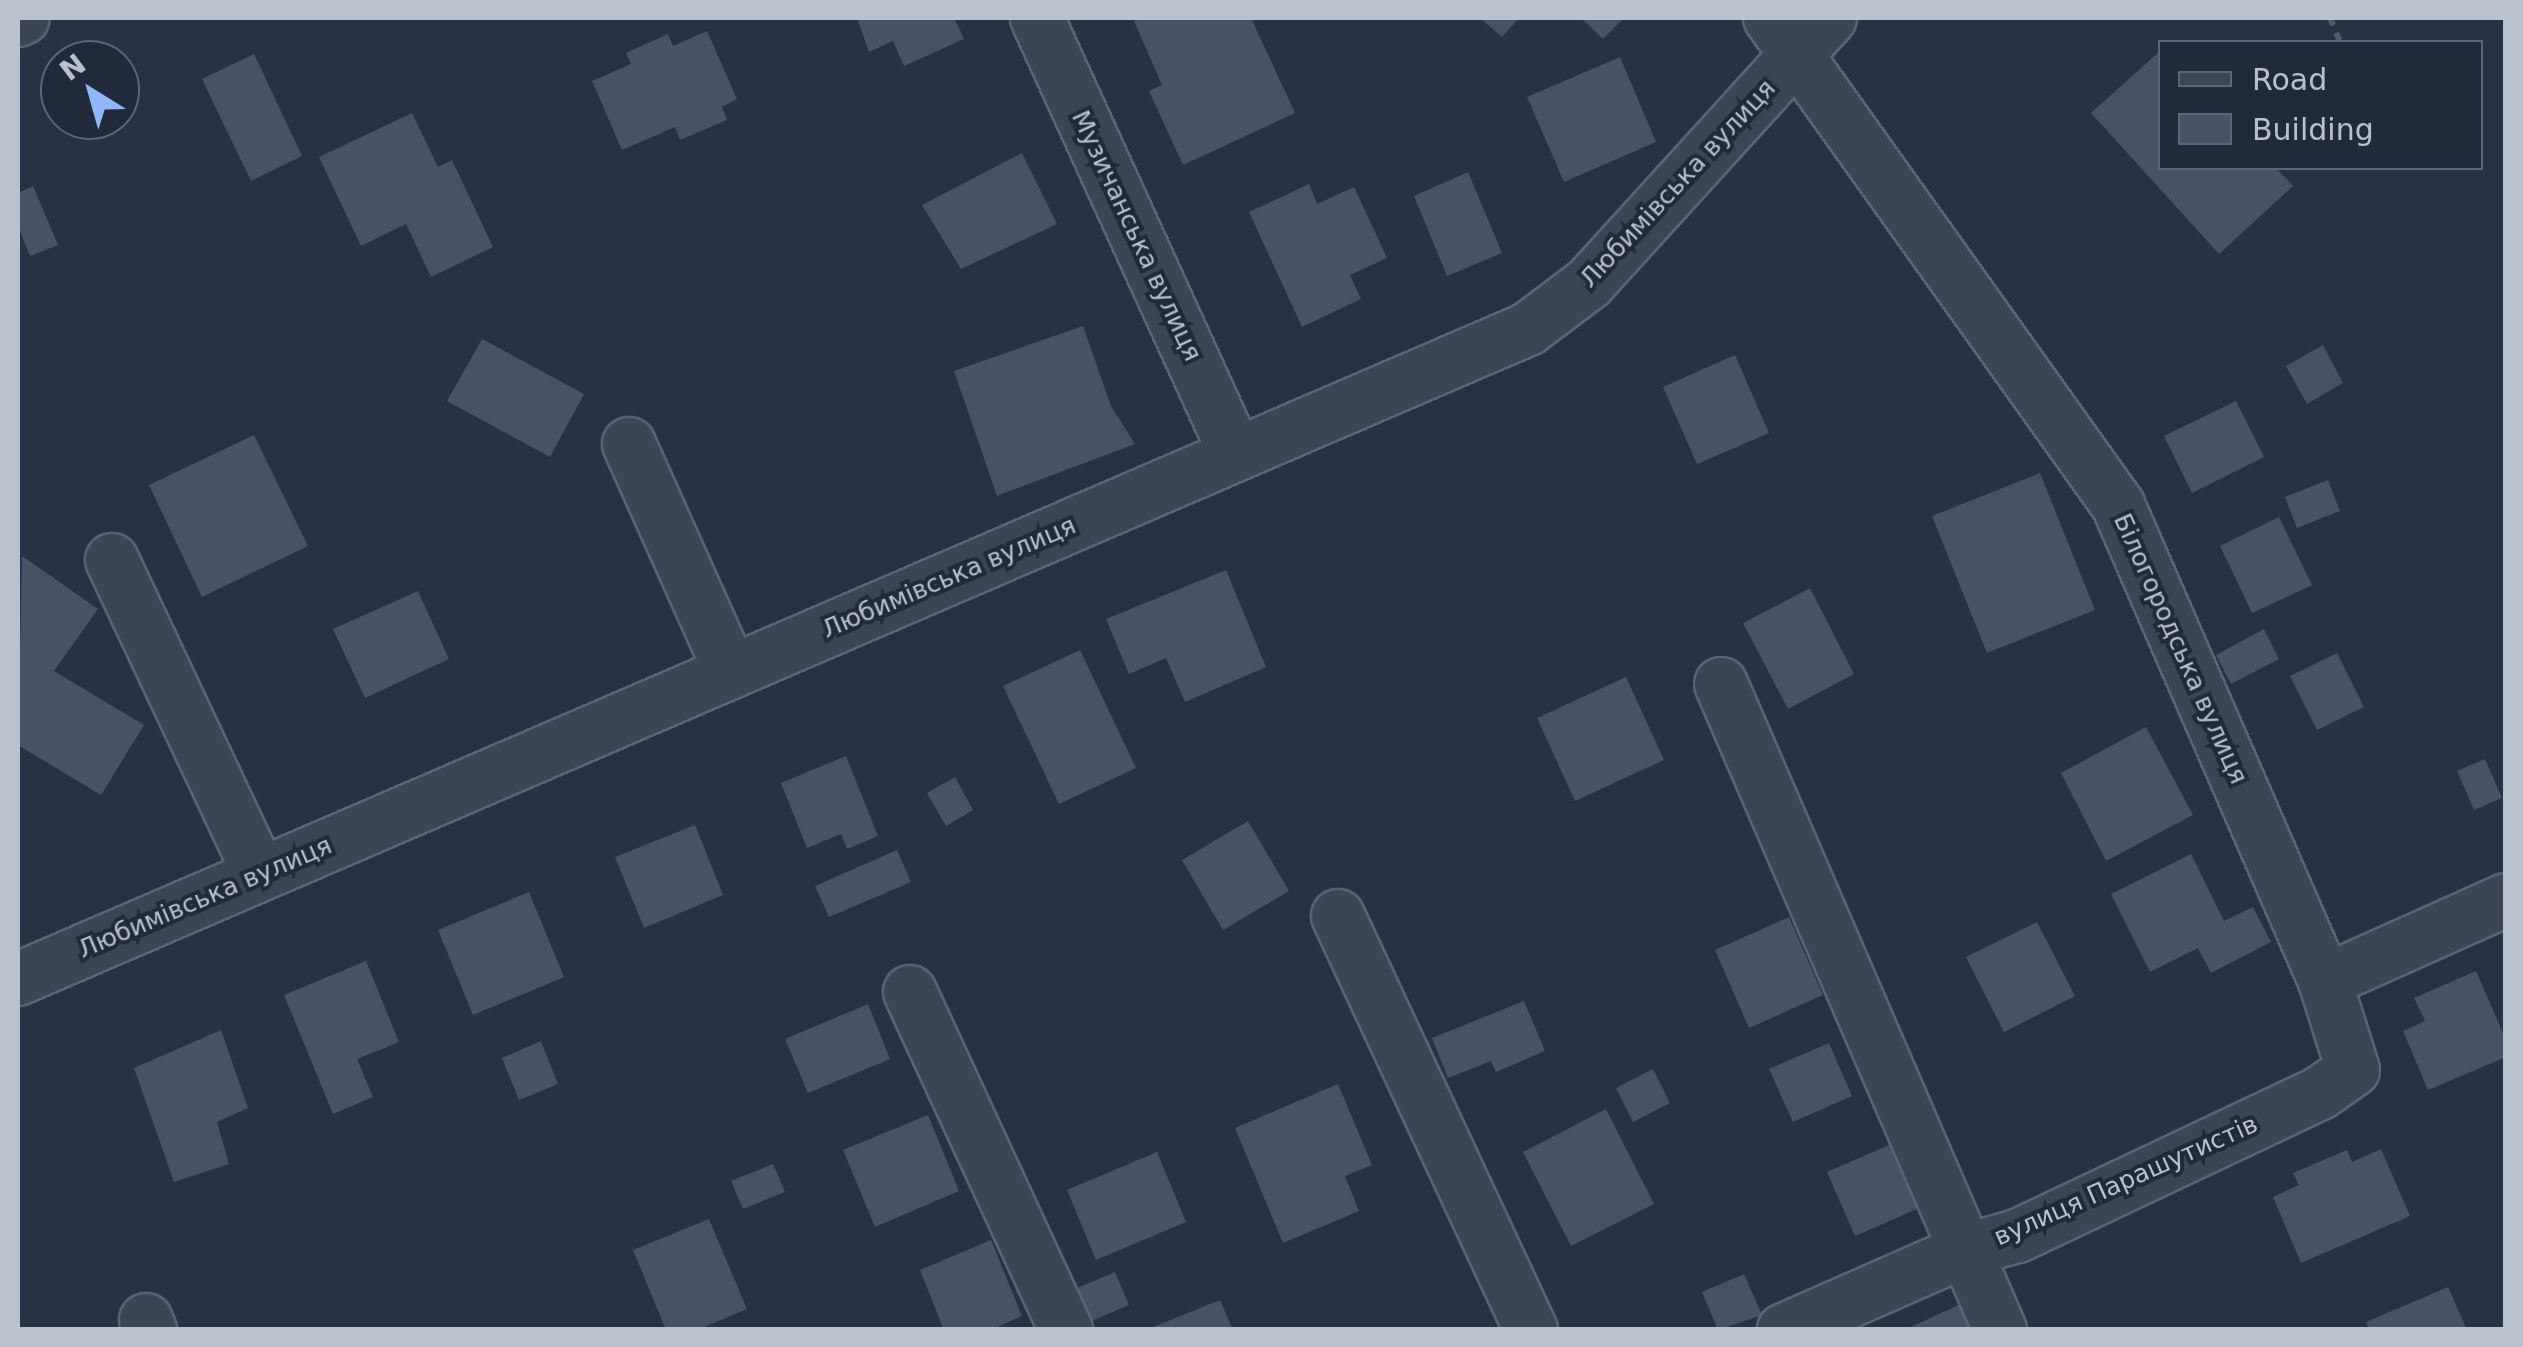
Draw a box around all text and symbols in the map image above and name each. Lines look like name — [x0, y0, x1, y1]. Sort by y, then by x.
north arrow — [40, 40, 140, 140]
legend — [2158, 40, 2483, 170]
text: N — [54, 47, 92, 87]
text: Road — [2252, 62, 2327, 97]
street label: Любимівська вулиця — [1574, 74, 1782, 294]
street label: Музичанська вулиця — [1065, 106, 1207, 366]
text: Building — [2252, 112, 2374, 147]
street label: Білогородська вулиця — [2107, 509, 2253, 789]
street label: Любимівська вулиця — [818, 511, 1080, 645]
street label: Любимівська вулиця — [74, 831, 336, 965]
street label: вулиця Парашутистів — [1989, 1109, 2263, 1253]

